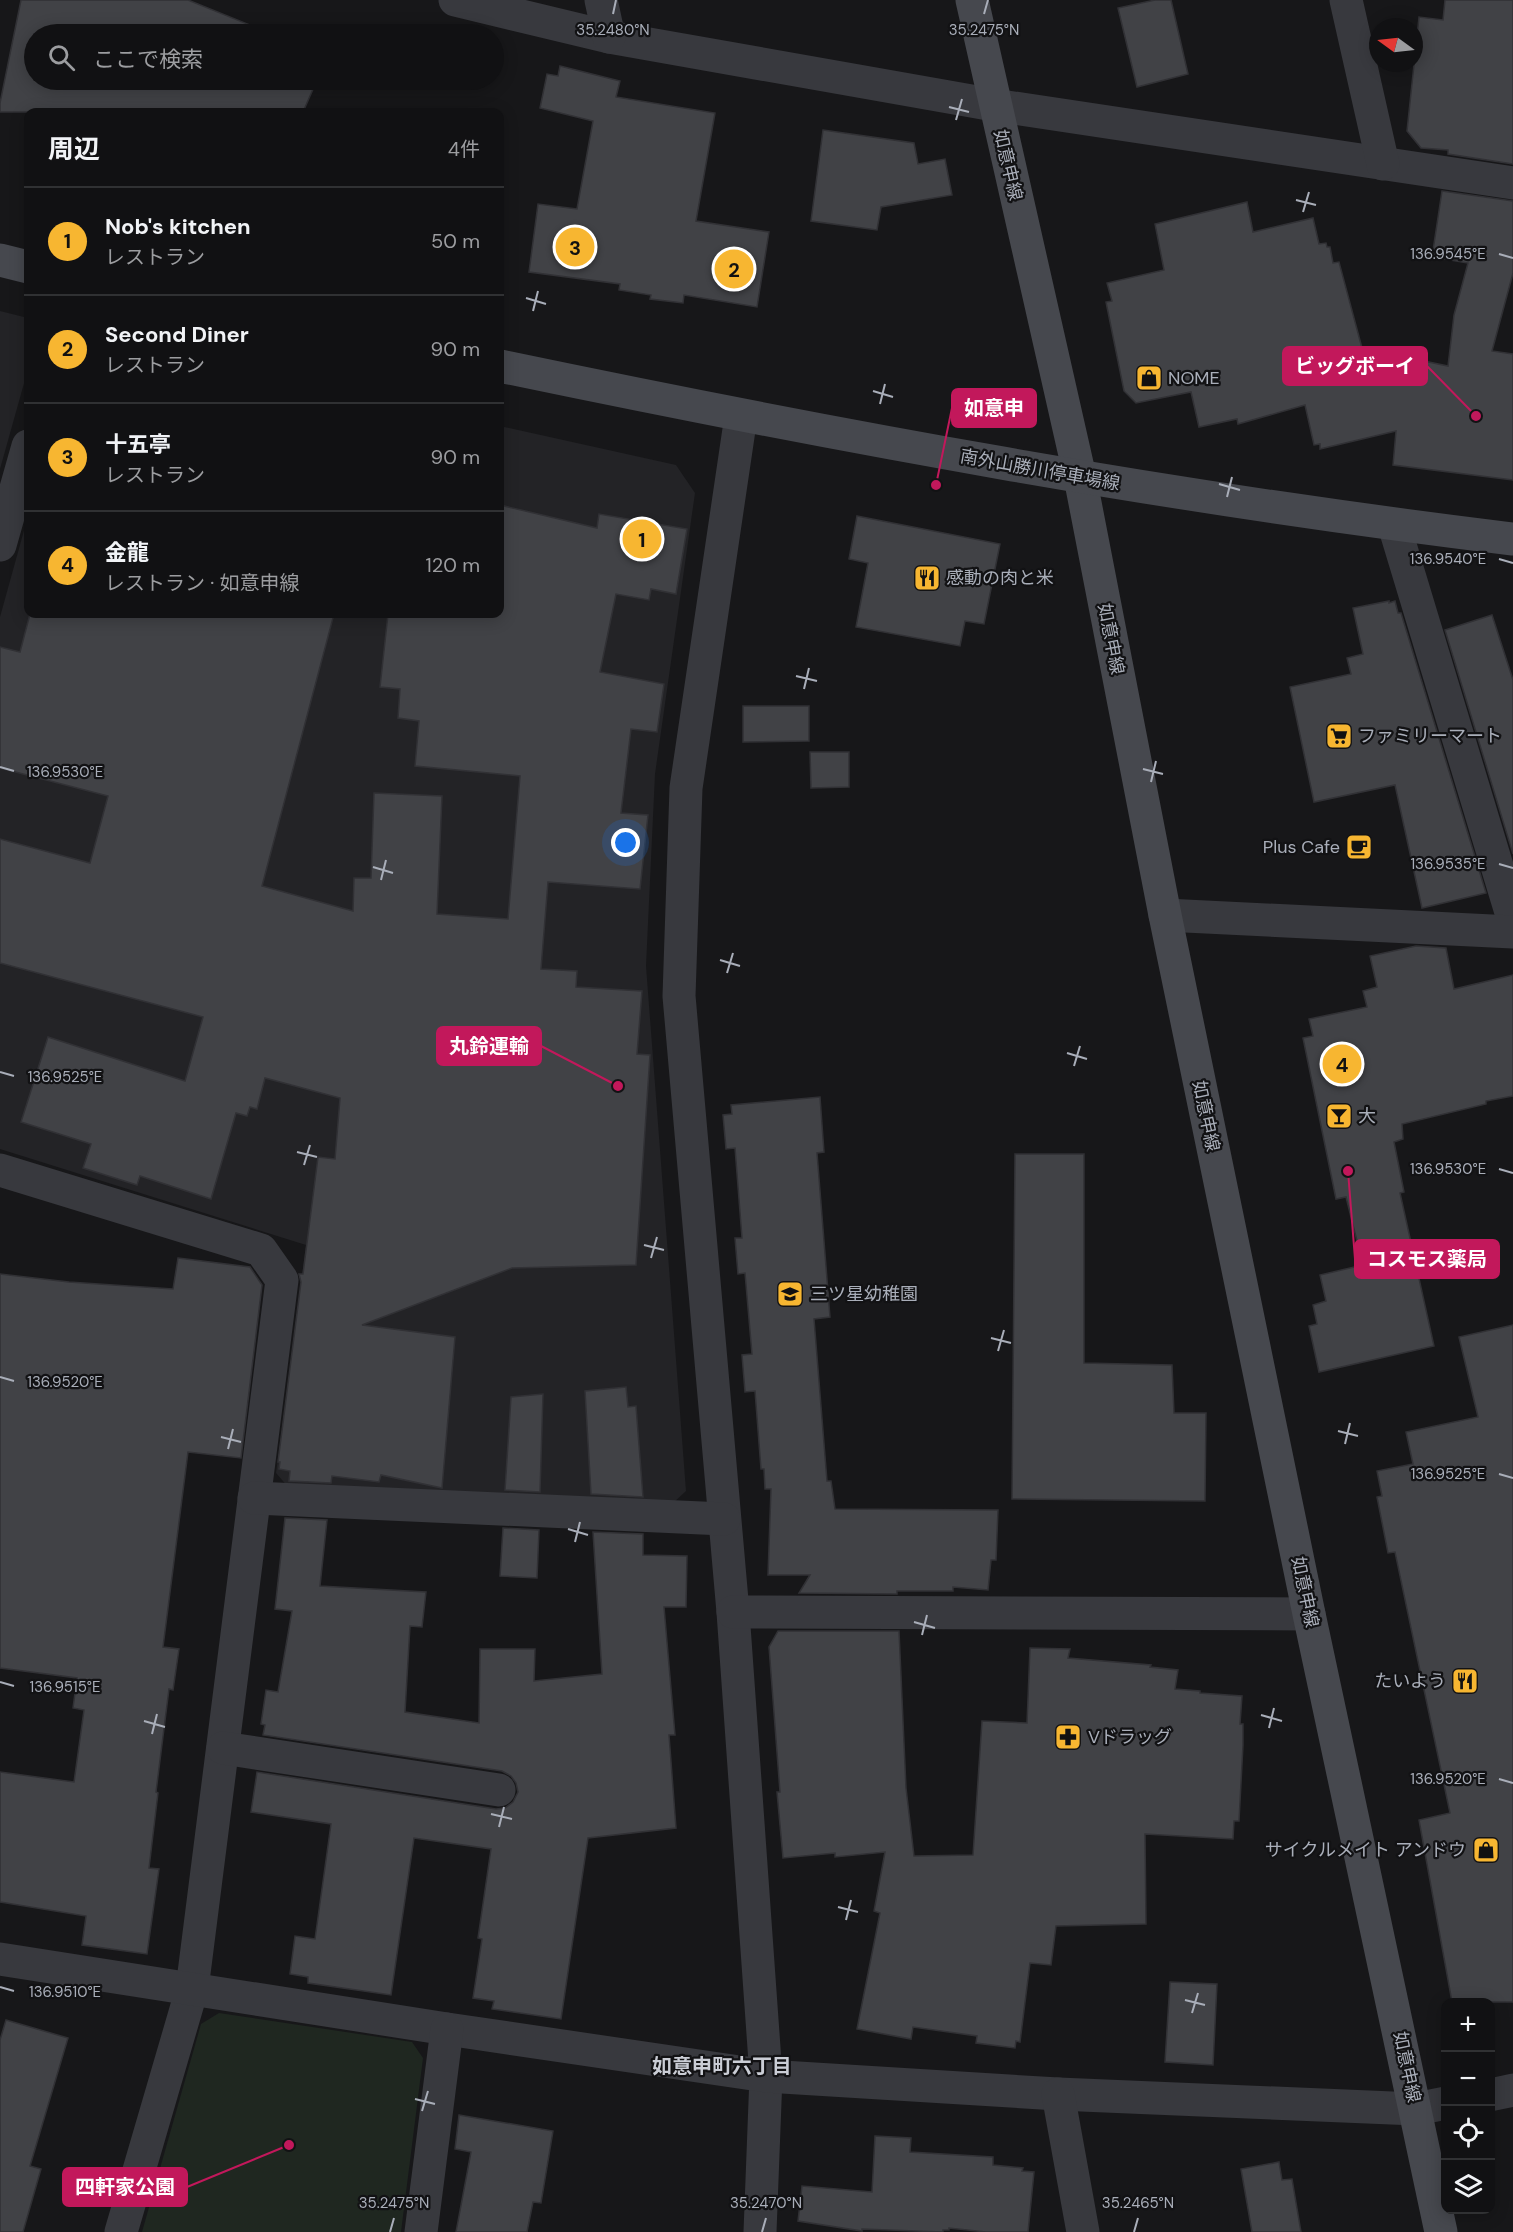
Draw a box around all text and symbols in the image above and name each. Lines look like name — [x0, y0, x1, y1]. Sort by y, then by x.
north arrow — [1369, 18, 1423, 72]
text: 35.2480°N — [576, 20, 650, 40]
text: 35.2475°N — [949, 20, 1019, 40]
search box — [24, 24, 504, 90]
icon: search — [45, 41, 78, 74]
text: ここで検索 — [93, 45, 203, 74]
street label: 如意申線 — [988, 127, 1028, 203]
text: 周辺 — [48, 132, 100, 166]
text: 4件 — [448, 136, 480, 162]
text: Nob's kitchen — [105, 212, 251, 241]
pin: 3 — [556, 224, 594, 270]
text: 1 — [64, 228, 71, 254]
text: 50 m — [431, 228, 480, 254]
text: レストラン — [105, 244, 205, 270]
text: 136.9545°E — [1410, 244, 1486, 264]
pin: 2 — [714, 246, 754, 292]
text: Second Diner — [105, 320, 249, 349]
text: 2 — [62, 336, 73, 362]
text: 90 m — [431, 336, 480, 362]
callout: ビッグボーイ — [1283, 347, 1427, 385]
text: レストラン — [105, 352, 205, 378]
text: ビッグボーイ — [1295, 353, 1415, 379]
shop icon: NOME — [1134, 363, 1164, 393]
place label: NOME — [1168, 366, 1220, 390]
callout: 如意申 — [952, 389, 1036, 427]
text: 如意申 — [964, 395, 1024, 421]
text: 十五亭 — [105, 430, 171, 459]
text: 3 — [61, 444, 74, 470]
text: 90 m — [431, 444, 480, 470]
street label: 南外山勝川停車場線 — [958, 444, 1122, 496]
text: レストラン — [105, 462, 205, 488]
pin: 1 — [622, 516, 662, 562]
text: 金龍 — [105, 538, 149, 567]
text: 136.9540°E — [1410, 549, 1486, 569]
text: 4 — [61, 552, 74, 578]
text: 120 m — [426, 552, 480, 578]
restaurant icon: 感動の肉と米 — [912, 563, 942, 593]
place label: 感動の肉と米 — [946, 566, 1054, 590]
text: レストラン · 如意申線 — [105, 570, 300, 596]
street label: 如意申線 — [1092, 601, 1130, 677]
supermarket icon: ファミリーマート — [1324, 721, 1354, 751]
place label: ファミリーマート — [1358, 724, 1502, 748]
text: 136.9530°E — [27, 762, 103, 782]
your location — [611, 828, 640, 857]
cafe icon: Plus Cafe — [1344, 832, 1374, 862]
place label: Plus Cafe — [1263, 835, 1340, 859]
text: 136.9535°E — [1410, 854, 1486, 874]
callout: 丸鈴運輸 — [437, 1027, 541, 1065]
text: 丸鈴運輸 — [449, 1033, 529, 1059]
pin: 4 — [1322, 1042, 1362, 1086]
text: 136.9525°E — [28, 1067, 102, 1087]
street label: 如意申線 — [1187, 1078, 1225, 1154]
bar icon: 大 — [1324, 1101, 1354, 1131]
place label: 大 — [1358, 1104, 1376, 1128]
text: 136.9530°E — [1410, 1159, 1486, 1179]
callout: コスモス薬局 — [1355, 1240, 1499, 1278]
text: コスモス薬局 — [1367, 1246, 1487, 1272]
school or university icon: 三ツ星幼稚園 — [775, 1279, 805, 1309]
place label: 三ツ星幼稚園 — [810, 1282, 918, 1306]
text: 136.9520°E — [27, 1372, 103, 1392]
text: 136.9525°E — [1411, 1464, 1485, 1484]
street label: 如意申線 — [1286, 1554, 1324, 1630]
restaurant icon: たいよう — [1450, 1666, 1480, 1696]
place label: たいよう — [1374, 1669, 1446, 1693]
text: 136.9515°E — [30, 1677, 100, 1697]
pharmacy icon: Vドラッグ — [1053, 1722, 1083, 1752]
place label: Vドラッグ — [1088, 1725, 1172, 1749]
text: 136.9520°E — [1410, 1769, 1486, 1789]
shop icon: サイクルメイト アンドウ — [1471, 1835, 1501, 1865]
place label: サイクルメイト アンドウ — [1265, 1838, 1466, 1862]
text: 136.9510°E — [29, 1982, 101, 2002]
map controls — [1441, 1998, 1495, 2214]
button: + — [1441, 1998, 1495, 2052]
street label: 如意申線 — [1388, 2029, 1426, 2105]
button: − — [1441, 2052, 1495, 2106]
district label: 如意申町六丁目 — [652, 2053, 792, 2079]
button: locate — [1441, 2106, 1495, 2160]
button: layers — [1441, 2160, 1495, 2214]
callout: 四軒家公園 — [63, 2168, 187, 2206]
text: 四軒家公園 — [75, 2174, 175, 2200]
text: 35.2475°N — [359, 2193, 429, 2213]
text: 35.2470°N — [730, 2193, 802, 2213]
text: 35.2465°N — [1102, 2193, 1174, 2213]

